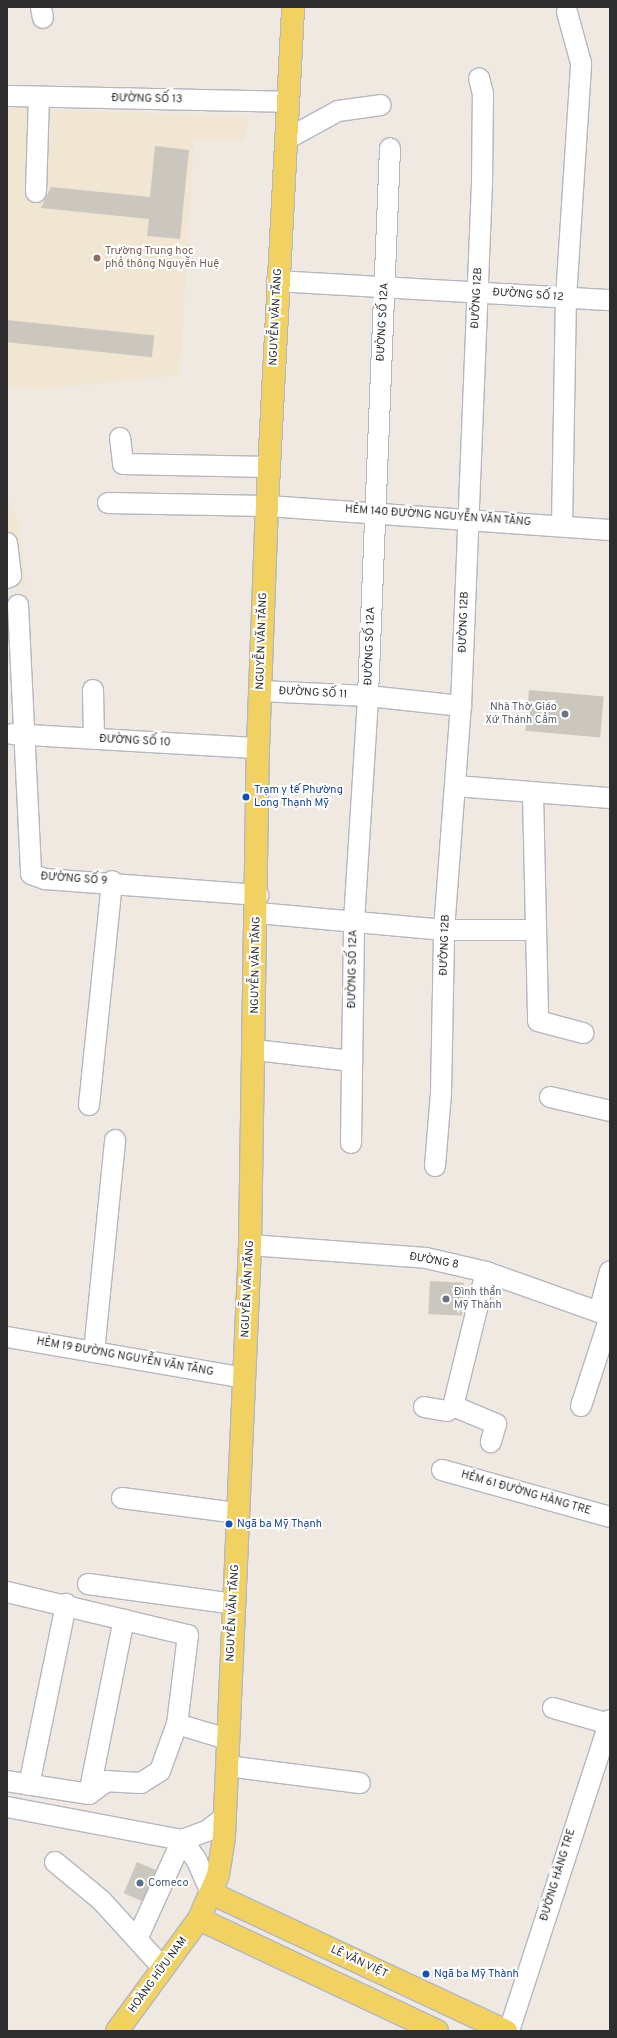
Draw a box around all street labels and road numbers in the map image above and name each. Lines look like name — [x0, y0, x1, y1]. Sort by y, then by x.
street label: ĐƯỜNG SỐ 13 — [111, 92, 183, 106]
street label: ĐƯỜNG 12B — [469, 267, 485, 329]
street label: NGUYỄN VĂN TĂNG — [267, 268, 285, 366]
street label: ĐƯỜNG SỐ 12A — [374, 282, 392, 362]
street label: ĐƯỜNG SỐ 12 — [492, 286, 564, 304]
street label: HẺM 140 ĐƯỜNG NGUYỄN VĂN TĂNG — [344, 503, 532, 529]
street label: ĐƯỜNG 12B — [456, 591, 472, 653]
street label: NGUYỄN VĂN TĂNG — [254, 592, 270, 690]
street label: ĐƯỜNG SỐ 12A — [362, 606, 378, 686]
street label: ĐƯỜNG SỐ 11 — [278, 685, 348, 701]
street label: ĐƯỜNG SỐ 10 — [99, 733, 171, 749]
street label: ĐƯỜNG SỐ 9 — [40, 870, 108, 888]
street label: ĐƯỜNG 12B — [437, 914, 453, 976]
street label: NGUYỄN VĂN TĂNG — [249, 916, 263, 1014]
street label: ĐƯỜNG SỐ 12A — [346, 930, 360, 1008]
street label: NGUYỄN VĂN TĂNG — [239, 1240, 257, 1338]
street label: ĐƯỜNG 8 — [408, 1250, 460, 1272]
street label: HẺM 19 ĐƯỜNG NGUYỄN VĂN TĂNG — [35, 1335, 215, 1379]
street label: HẺM 61 ĐƯỜNG HÀNG TRE — [459, 1468, 593, 1518]
street label: NGUYỄN VĂN TĂNG — [224, 1564, 242, 1662]
street label: ĐƯỜNG HÀNG TRE — [538, 1827, 578, 1923]
street label: HOÀNG HỮU NAM — [126, 1934, 190, 2016]
street label: LÊ VĂN VIỆT — [328, 1943, 390, 1981]

